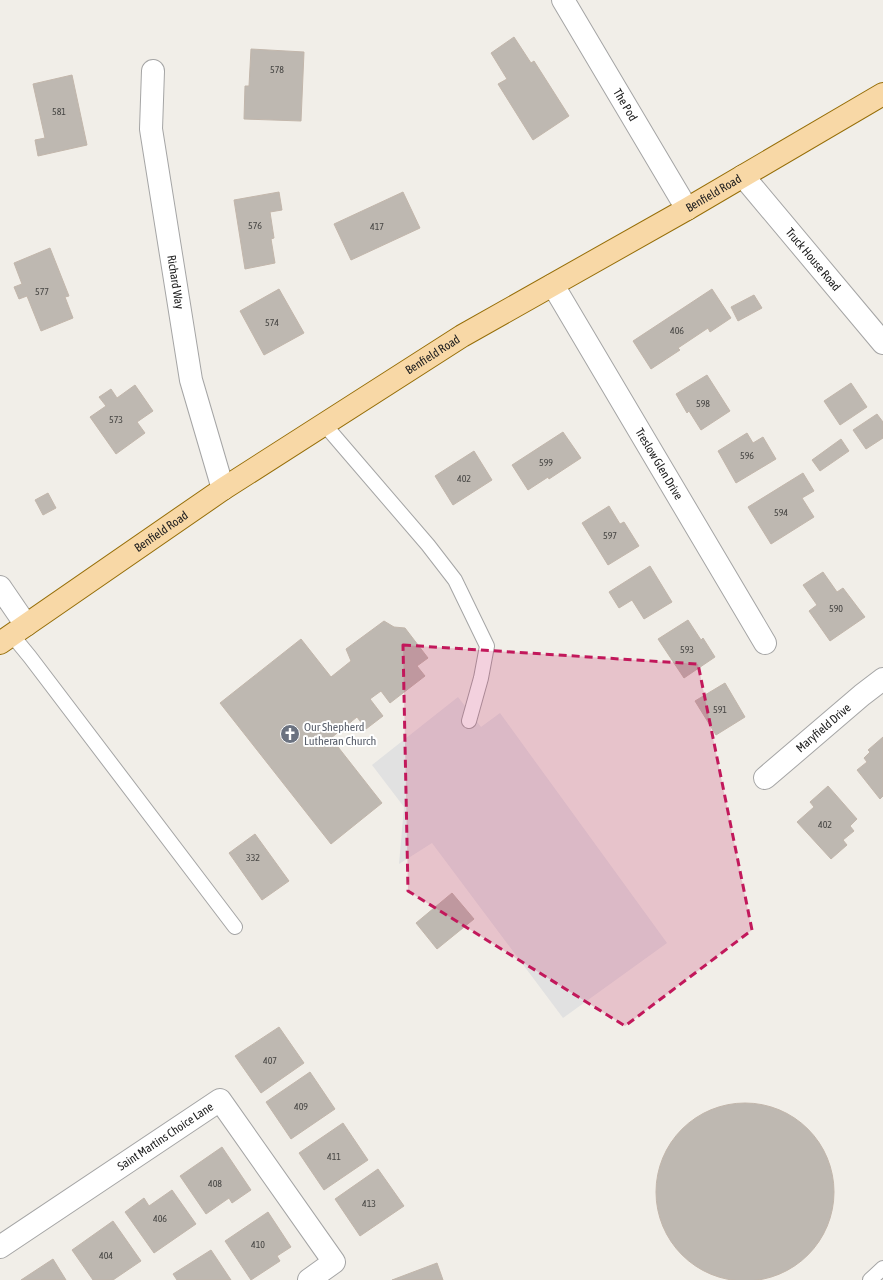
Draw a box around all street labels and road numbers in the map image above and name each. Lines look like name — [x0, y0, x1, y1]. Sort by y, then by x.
street label: The Pod — [610, 86, 640, 124]
street label: Benfield Road — [683, 172, 744, 215]
street label: Truck House Road — [783, 225, 843, 294]
street label: Richard Way — [164, 254, 187, 310]
street label: Benfield Road — [403, 332, 463, 377]
street label: Treslow Glen Drive — [632, 426, 686, 502]
street label: Benfield Road — [132, 508, 191, 555]
street label: Maryfield Drive — [793, 701, 854, 755]
street label: Saint Martins Choice Lane — [115, 1099, 216, 1173]

